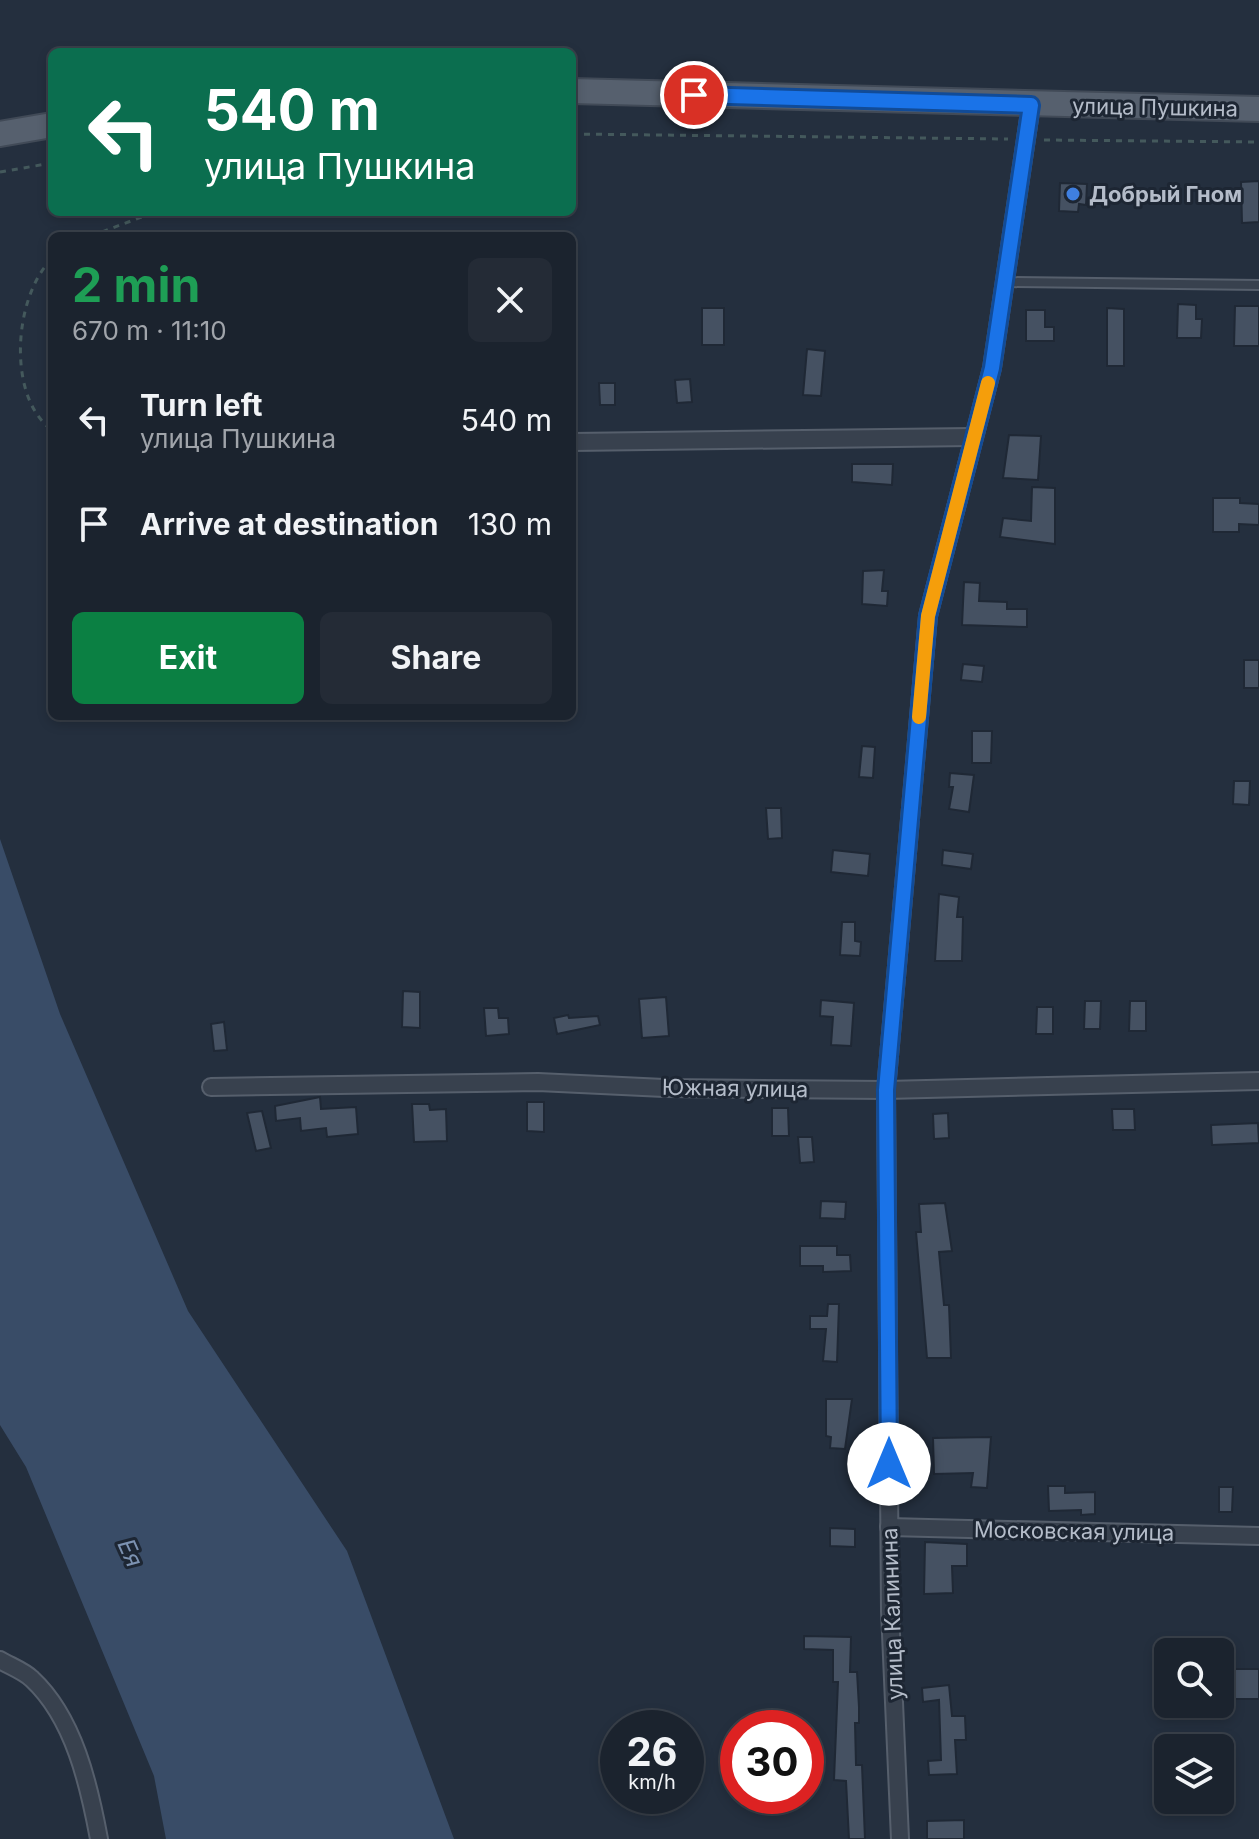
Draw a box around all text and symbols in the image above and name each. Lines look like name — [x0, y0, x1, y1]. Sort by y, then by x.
pin — [660, 61, 728, 129]
icon: arrive — [672, 73, 716, 117]
text: 540 m — [204, 76, 380, 144]
icon: left — [72, 80, 176, 184]
street label: улица Пушкина — [1072, 93, 1238, 121]
text: улица Пушкина — [204, 144, 476, 188]
place label: Добрый Гном — [1089, 181, 1242, 207]
marker: Добрый Гном — [1064, 185, 1082, 203]
text: 2 min — [72, 255, 200, 314]
button: close — [468, 258, 552, 342]
text: 670 m · 11:10 — [72, 315, 227, 346]
text: Turn left — [140, 387, 262, 423]
icon: left — [72, 398, 116, 442]
text: 540 m — [461, 402, 552, 438]
text: улица Пушкина — [140, 423, 336, 454]
icon: arrive — [72, 502, 116, 546]
text: Arrive at destination — [140, 506, 438, 542]
text: 130 m — [468, 506, 552, 542]
button: Exit — [72, 612, 304, 704]
button: Share — [320, 612, 552, 704]
street label: Южная улица — [662, 1074, 808, 1102]
position arrow — [847, 1422, 931, 1506]
street label: Московская улица — [974, 1516, 1174, 1546]
street label: улица Калинина — [876, 1527, 908, 1701]
water label: Ея — [112, 1534, 149, 1571]
map controls — [1154, 1638, 1234, 1814]
button: search — [1154, 1638, 1234, 1718]
speed limit sign: 30 — [720, 1710, 824, 1814]
text: 26 — [626, 1727, 678, 1776]
button: layers — [1154, 1734, 1234, 1814]
text: km/h — [628, 1770, 676, 1794]

